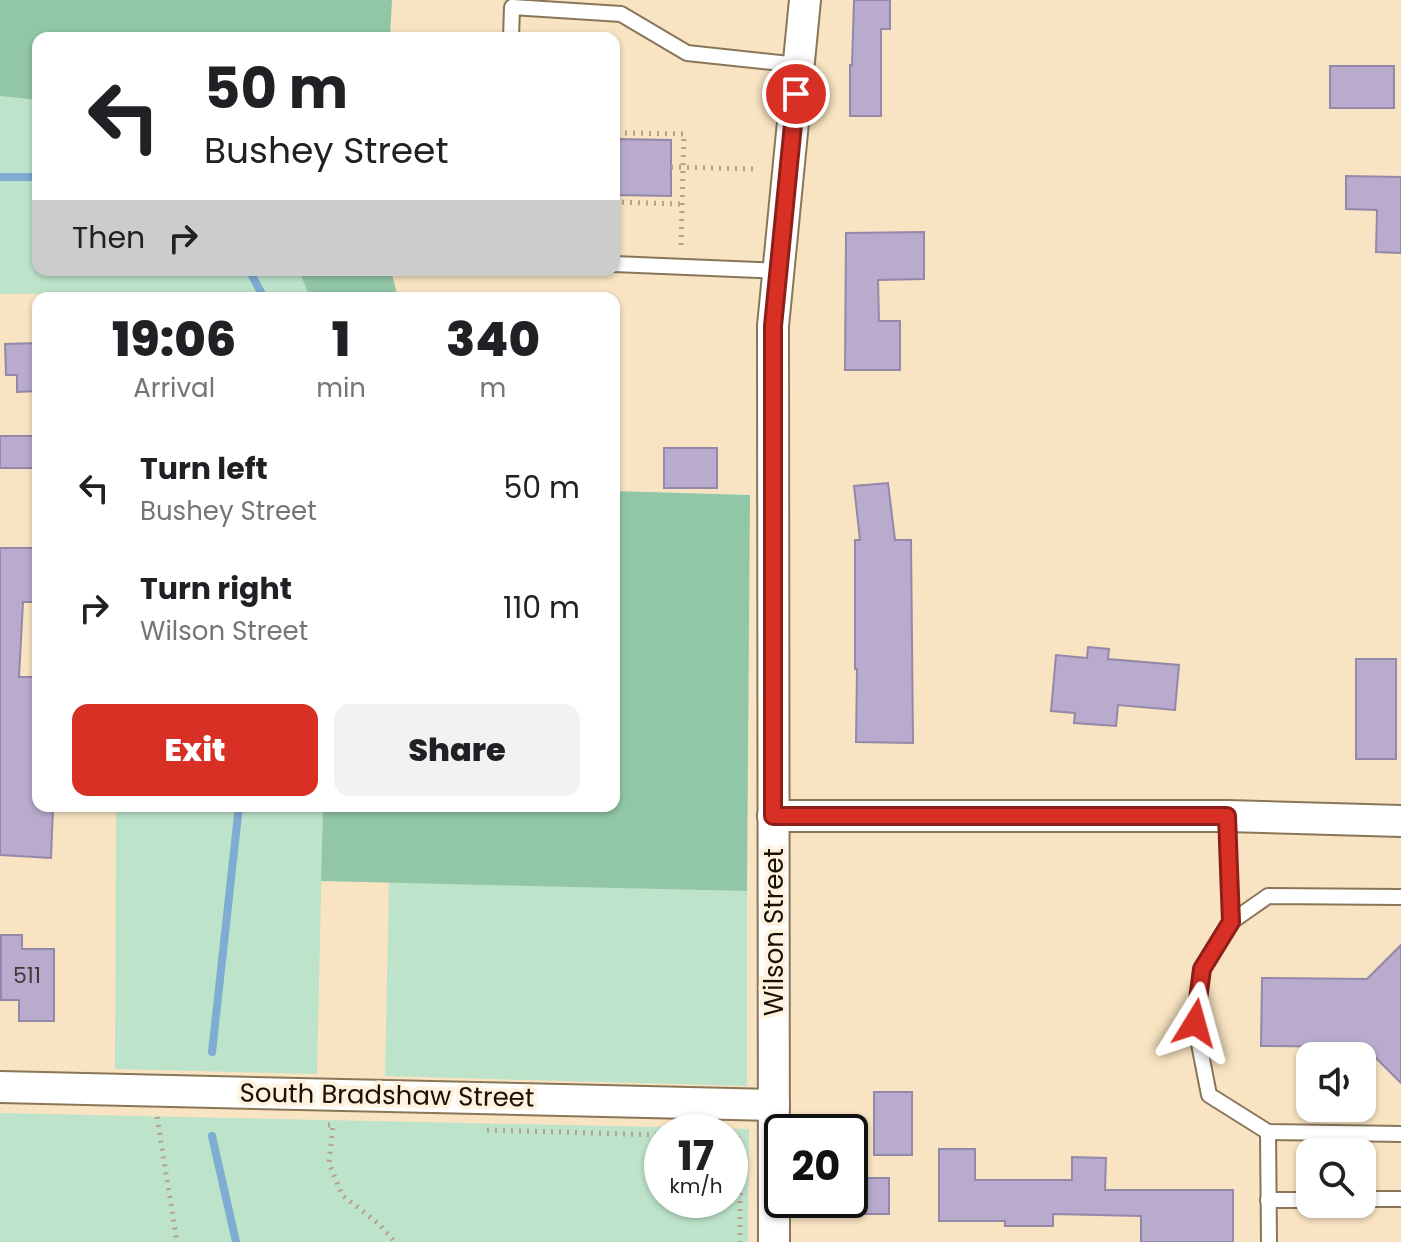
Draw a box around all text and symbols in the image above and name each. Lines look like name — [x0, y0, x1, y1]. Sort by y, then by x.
text: 50 m — [204, 49, 348, 128]
pin — [762, 60, 830, 128]
icon: left — [72, 64, 176, 168]
icon: arrive — [774, 72, 818, 116]
text: Bushey Street — [204, 125, 449, 176]
text: Then — [72, 216, 145, 259]
icon: right — [161, 216, 205, 260]
text: 19:06 — [112, 306, 236, 373]
text: 1 — [332, 306, 350, 373]
text: 340 — [446, 306, 540, 373]
text: Arrival — [133, 370, 215, 406]
text: min — [316, 370, 366, 406]
text: m — [480, 370, 506, 406]
text: Turn left — [140, 447, 268, 490]
icon: left — [72, 466, 116, 510]
text: 50 m — [503, 466, 580, 509]
text: Bushey Street — [140, 493, 317, 529]
text: Turn right — [140, 567, 292, 610]
icon: right — [72, 586, 116, 630]
text: 110 m — [503, 586, 580, 629]
text: Wilson Street — [140, 613, 308, 649]
button: Exit — [72, 704, 318, 796]
button: Share — [334, 704, 580, 796]
street label: Wilson Street — [756, 848, 792, 1016]
house number: 511 — [13, 960, 41, 991]
position arrow — [1153, 981, 1237, 1065]
map controls — [1296, 1042, 1376, 1218]
button: sound — [1296, 1042, 1376, 1122]
street label: South Bradshaw Street — [239, 1074, 535, 1116]
speed limit sign: 20 — [764, 1114, 868, 1218]
text: 17 — [678, 1128, 714, 1184]
button: search — [1296, 1138, 1376, 1218]
text: km/h — [669, 1172, 723, 1200]

